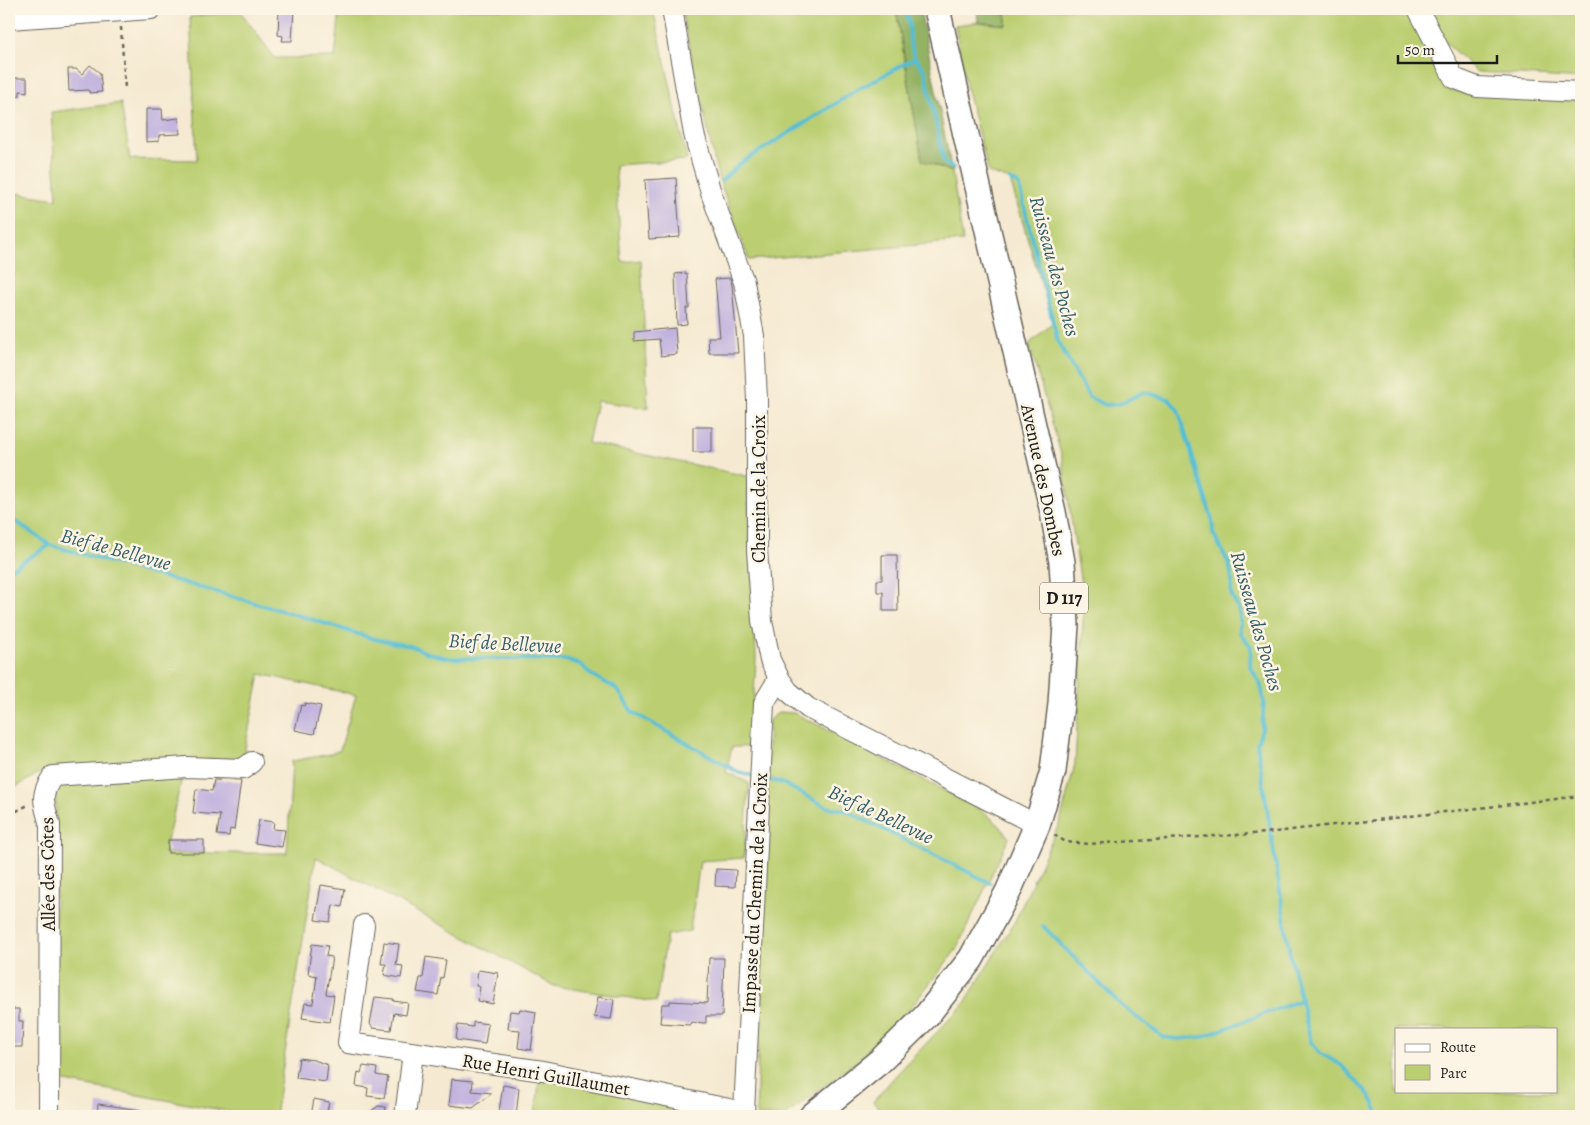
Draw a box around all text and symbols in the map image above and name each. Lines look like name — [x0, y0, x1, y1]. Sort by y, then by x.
scale bar — [1398, 32, 1496, 64]
text: 50 m — [1405, 40, 1435, 60]
water label: Ruisseau des Poches — [1023, 193, 1086, 340]
street label: Avenue des Dombes — [1014, 401, 1072, 559]
street label: Chemin de la Croix — [746, 415, 772, 563]
water label: Bief de Bellevue — [58, 522, 174, 577]
water label: Ruisseau des Poches — [1224, 548, 1289, 694]
road number: D 117 — [1040, 582, 1088, 614]
water label: Bief de Bellevue — [448, 627, 562, 660]
street label: Impasse du Chemin de la Croix — [736, 772, 774, 1014]
water label: Bief de Bellevue — [824, 778, 938, 851]
street label: Allée des Côtes — [34, 817, 62, 932]
legend — [1395, 1028, 1558, 1092]
text: Route — [1440, 1037, 1476, 1057]
street label: Rue Henri Guillaumet — [460, 1047, 632, 1103]
text: Parc — [1440, 1063, 1467, 1083]

